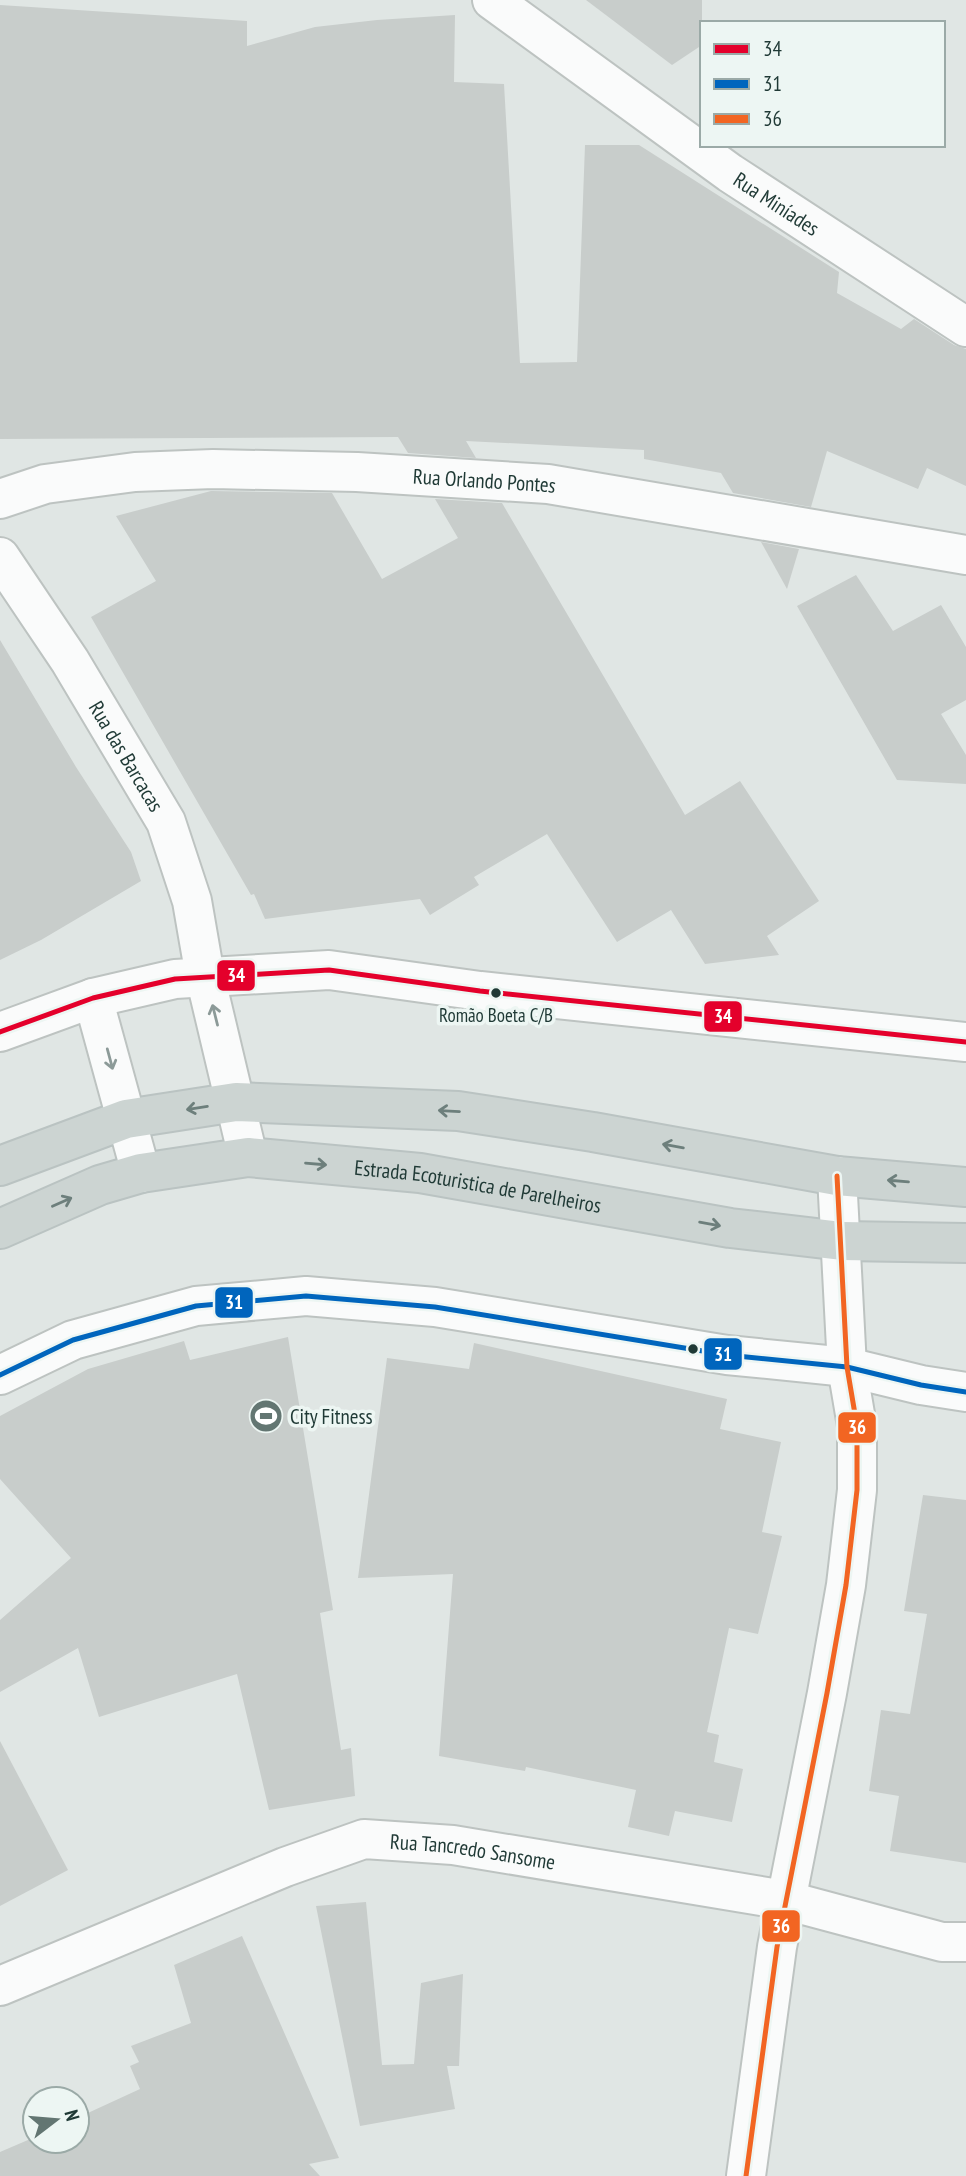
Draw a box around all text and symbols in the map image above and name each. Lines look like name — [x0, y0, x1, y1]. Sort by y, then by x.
legend — [700, 21, 945, 147]
text: 34 — [763, 35, 782, 62]
text: 31 — [763, 70, 782, 97]
text: 36 — [763, 105, 782, 132]
street label: Rua Miníades — [729, 166, 825, 241]
street label: Rua Orlando Pontes — [412, 462, 558, 499]
street label: Rua das Barcacas — [83, 696, 170, 816]
line badge: 34 — [216, 959, 256, 992]
text: 34 — [227, 963, 245, 987]
marker: Romão Boeta C/B — [489, 986, 503, 1000]
line badge: 34 — [703, 1000, 743, 1033]
place label: Romão Boeta C/B — [439, 1003, 553, 1027]
one-way arrow — [208, 1004, 221, 1027]
text: 34 — [714, 1004, 732, 1028]
one-way arrow — [104, 1047, 117, 1069]
one-way arrow — [187, 1102, 209, 1115]
one-way arrow — [438, 1104, 461, 1117]
one-way arrow — [662, 1139, 685, 1153]
street label: Estrada Ecoturistica de Parelheiros — [353, 1153, 603, 1218]
one-way arrow — [304, 1157, 326, 1170]
one-way arrow — [887, 1175, 910, 1188]
one-way arrow — [51, 1195, 73, 1208]
one-way arrow — [698, 1218, 721, 1231]
line badge: 31 — [214, 1286, 254, 1319]
text: 31 — [225, 1290, 243, 1314]
line badge: 31 — [703, 1337, 743, 1371]
unlabelled marker — [686, 1342, 700, 1356]
text: 31 — [714, 1342, 732, 1366]
sports icon: City Fitness — [247, 1397, 285, 1435]
place label: City Fitness — [290, 1403, 373, 1430]
line badge: 36 — [837, 1411, 877, 1444]
text: 36 — [848, 1415, 866, 1439]
street label: Rua Tancredo Sansome — [389, 1827, 557, 1875]
line badge: 36 — [761, 1909, 801, 1943]
text: 36 — [772, 1914, 790, 1938]
north arrow — [21, 2085, 91, 2155]
text: N — [59, 2107, 85, 2124]

